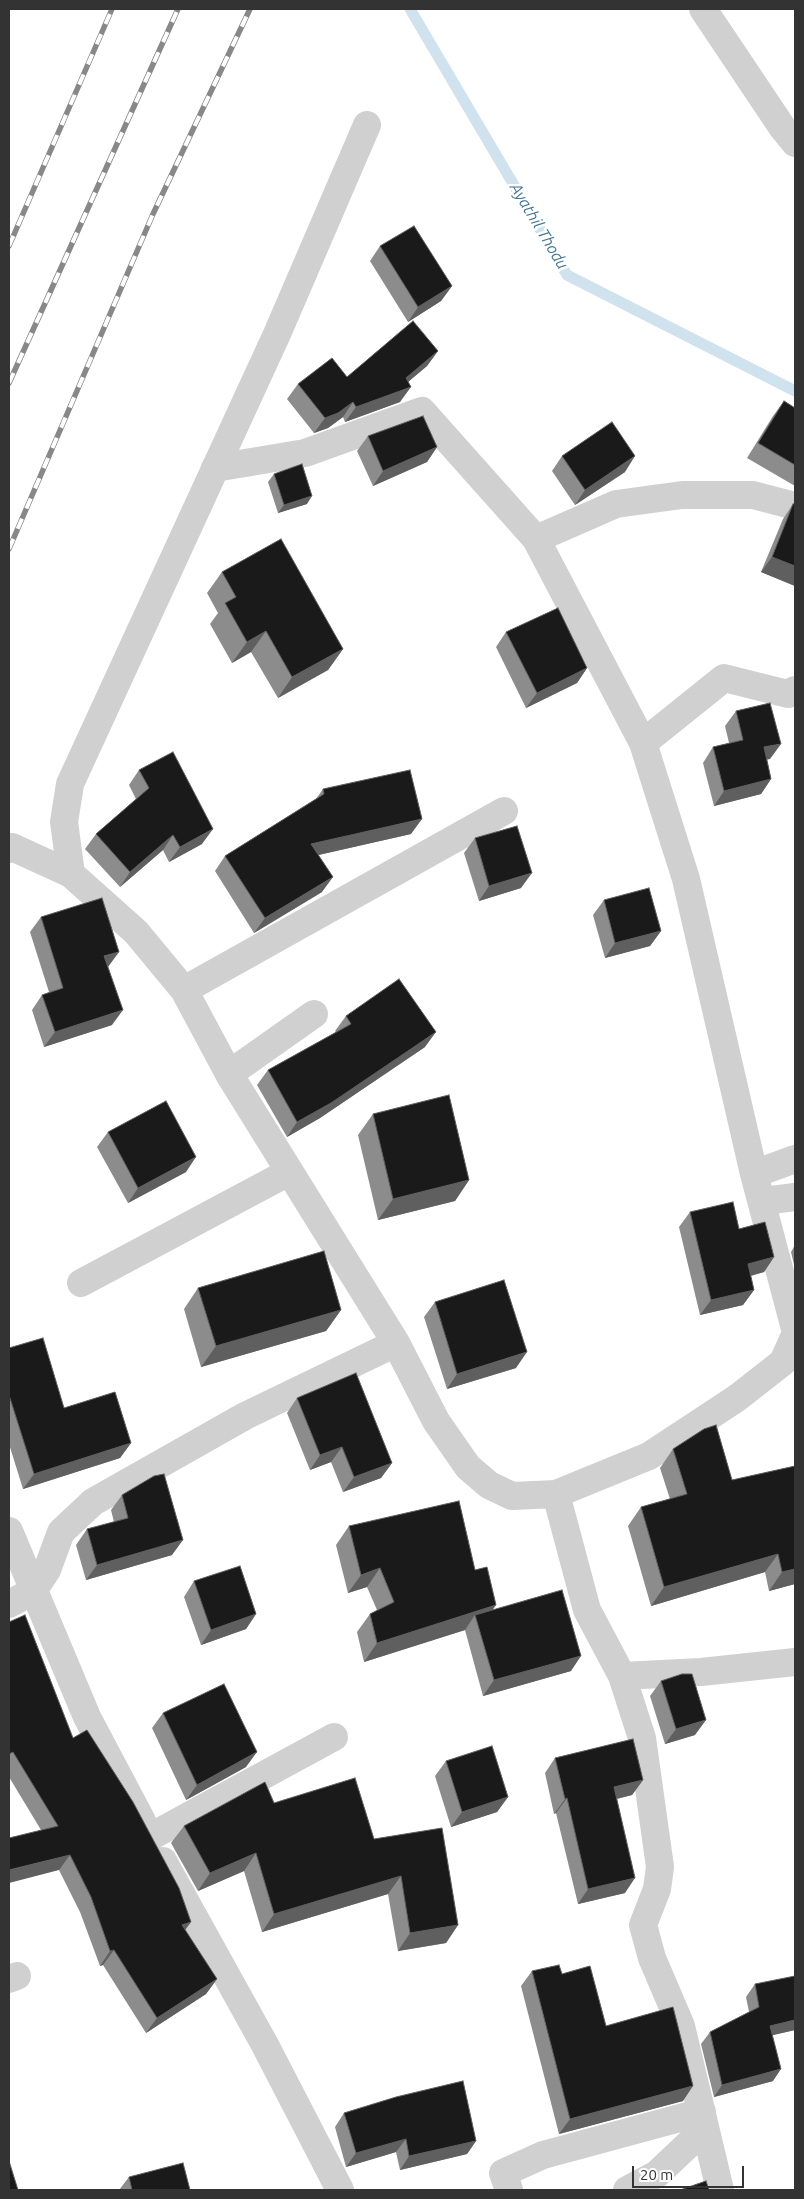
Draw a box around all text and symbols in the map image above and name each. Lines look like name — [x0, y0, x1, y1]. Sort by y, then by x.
water label: Ayathil Thodu — [506, 179, 572, 273]
scale bar — [634, 2156, 746, 2188]
text: 20 m — [640, 2166, 673, 2183]

